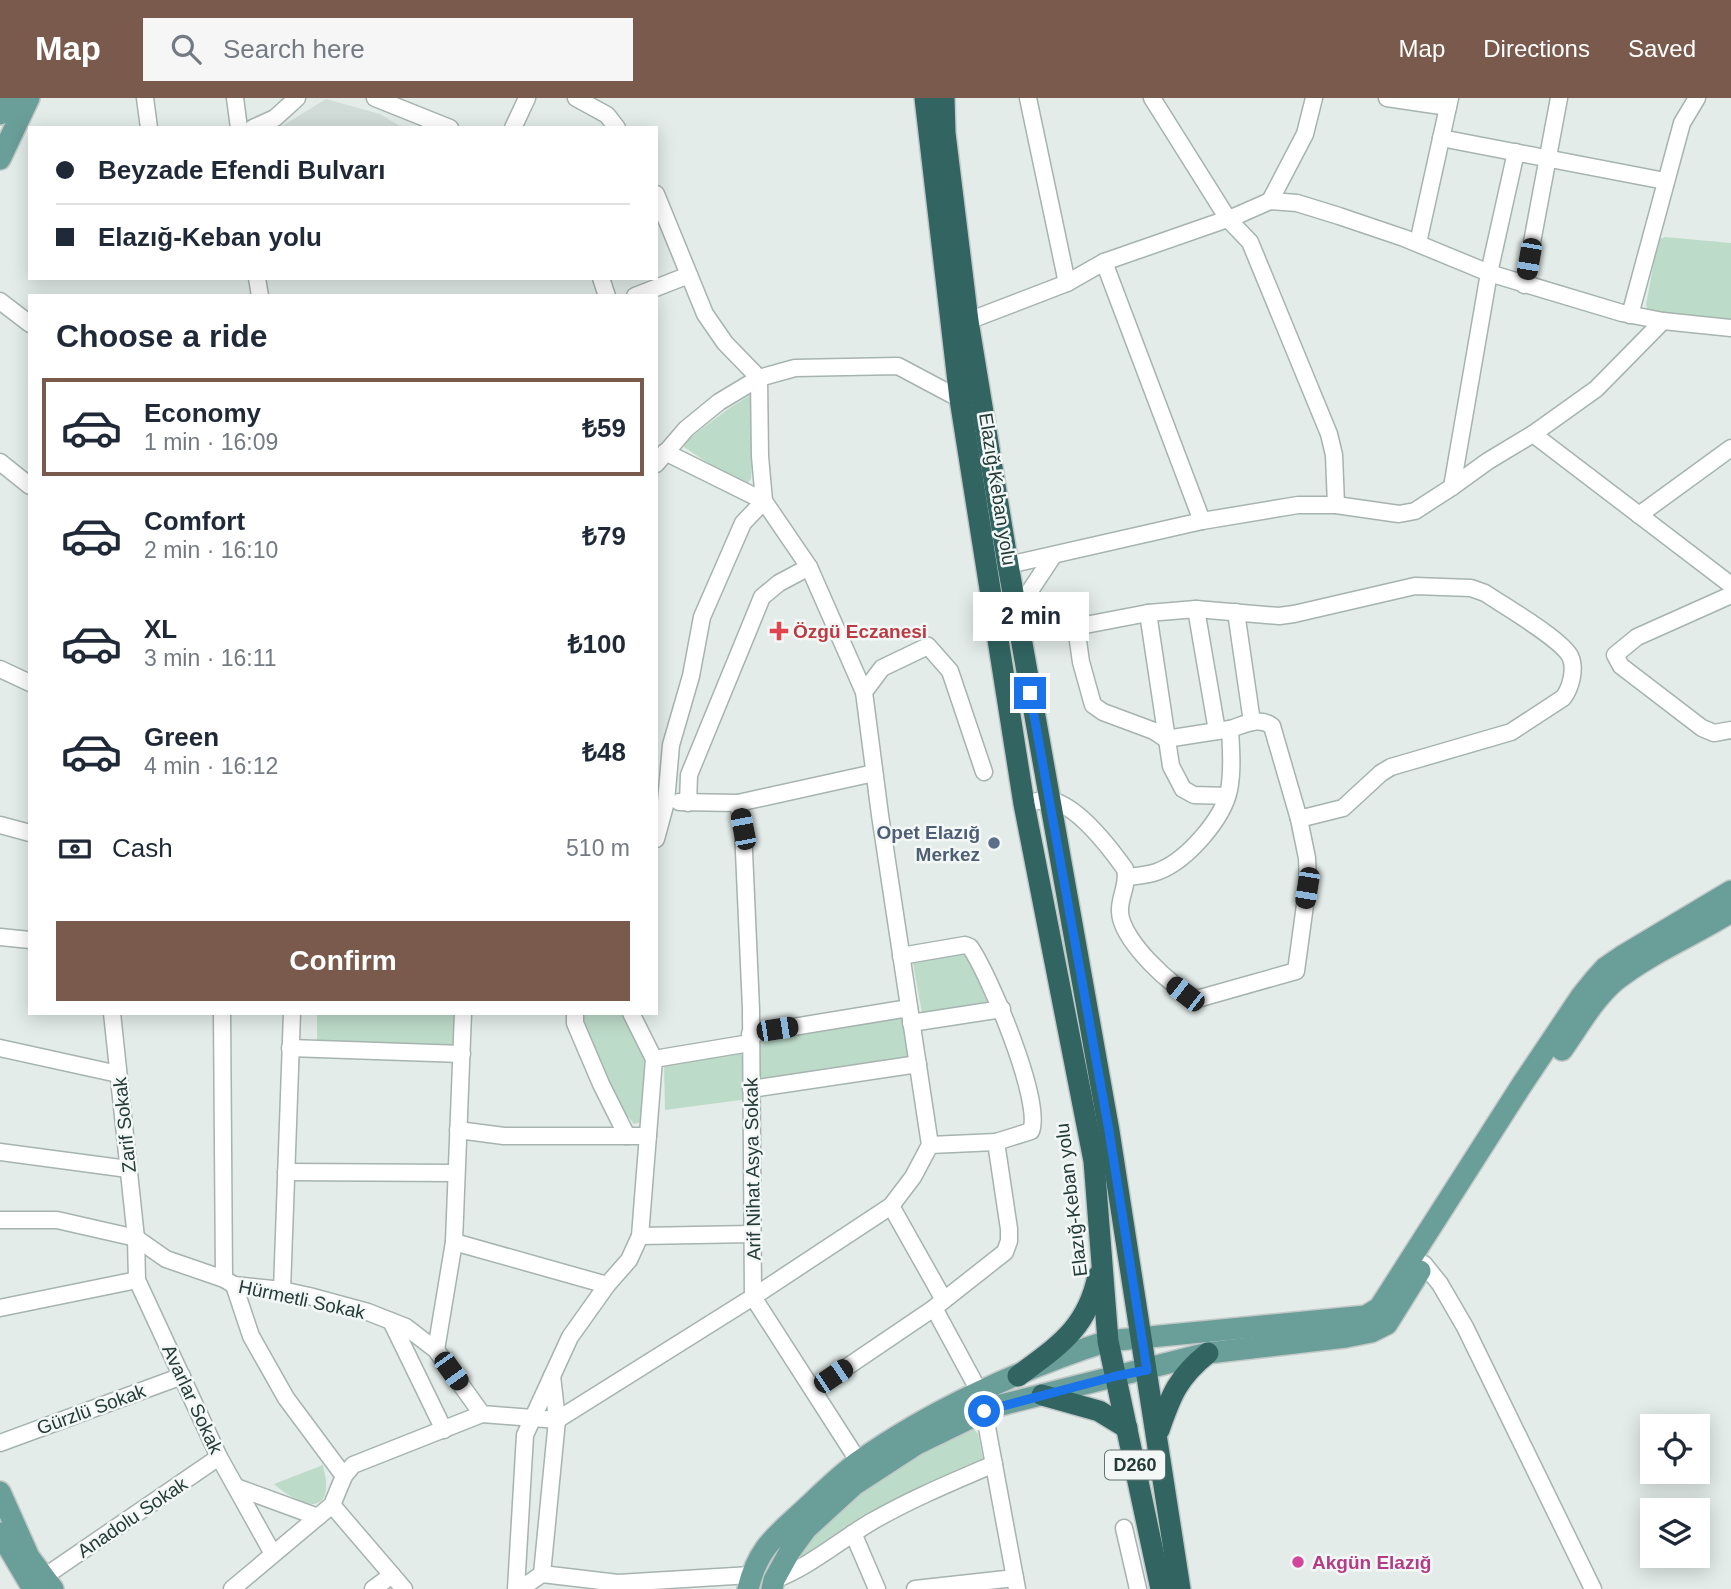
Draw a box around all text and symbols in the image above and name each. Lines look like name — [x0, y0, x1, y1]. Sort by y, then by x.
search box — [143, 18, 633, 81]
text: Map — [35, 30, 101, 67]
icon: search — [167, 30, 205, 68]
text: Search here — [223, 34, 365, 64]
text: Map — [1399, 35, 1445, 62]
text: Directions — [1483, 35, 1590, 62]
text: Saved — [1628, 35, 1696, 62]
text: Beyzade Efendi Bulvarı — [98, 155, 386, 185]
text: Elazığ-Keban yolu — [98, 222, 322, 252]
car — [1516, 236, 1543, 282]
text: Choose a ride — [56, 318, 268, 354]
icon: car — [60, 396, 123, 459]
text: Economy — [144, 398, 261, 428]
street label: Elazığ-Keban yolu — [975, 411, 1020, 567]
text: ₺59 — [582, 413, 626, 443]
text: 1 min · 16:09 — [144, 429, 278, 455]
icon: car — [60, 504, 123, 567]
text: Comfort — [144, 506, 245, 536]
text: ₺79 — [582, 521, 626, 551]
text: 2 min · 16:10 — [144, 537, 278, 563]
callout: 2 min — [972, 592, 1088, 640]
text: 2 min — [1001, 603, 1061, 629]
icon: car — [60, 612, 123, 675]
text: XL — [144, 614, 177, 644]
place label: Özgü Eczanesi — [793, 621, 927, 642]
marker: Özgü Eczanesi — [771, 623, 787, 639]
text: ₺100 — [568, 629, 626, 659]
text: 3 min · 16:11 — [144, 645, 277, 671]
route end — [1014, 677, 1046, 709]
icon: car — [60, 720, 123, 783]
text: Green — [144, 722, 219, 752]
text: ₺48 — [582, 737, 626, 767]
text: 4 min · 16:12 — [144, 753, 278, 779]
car — [729, 806, 758, 852]
place label: Opet Elazığ Merkez — [877, 822, 980, 865]
icon: cash — [56, 830, 94, 868]
text: Cash — [112, 833, 173, 863]
text: 510 m — [566, 835, 630, 861]
marker: Opet Elazığ Merkez — [986, 835, 1002, 851]
car — [1294, 866, 1321, 910]
button: Confirm — [56, 921, 630, 1001]
car — [1162, 973, 1209, 1015]
car — [755, 1015, 800, 1043]
street label: Zarif Sokak — [109, 1076, 140, 1174]
street label: Arif Nihat Asya Sokak — [740, 1077, 765, 1261]
street label: Elazığ-Keban yolu — [1052, 1122, 1091, 1278]
street label: Hürmetli Sokak — [237, 1276, 368, 1323]
street label: Avarlar Sokak — [158, 1341, 227, 1458]
car — [431, 1348, 472, 1394]
car — [810, 1356, 857, 1396]
street label: Gürzlü Sokak — [34, 1380, 149, 1439]
route start — [968, 1395, 1000, 1427]
map controls — [1640, 1414, 1710, 1568]
button: locate — [1640, 1414, 1710, 1484]
road number: D260 — [1105, 1450, 1165, 1480]
street label: Anadolu Sokak — [73, 1473, 192, 1562]
button: layers — [1640, 1498, 1710, 1568]
place label: Akgün Elazığ — [1312, 1552, 1431, 1573]
marker: Akgün Elazığ — [1290, 1554, 1306, 1570]

